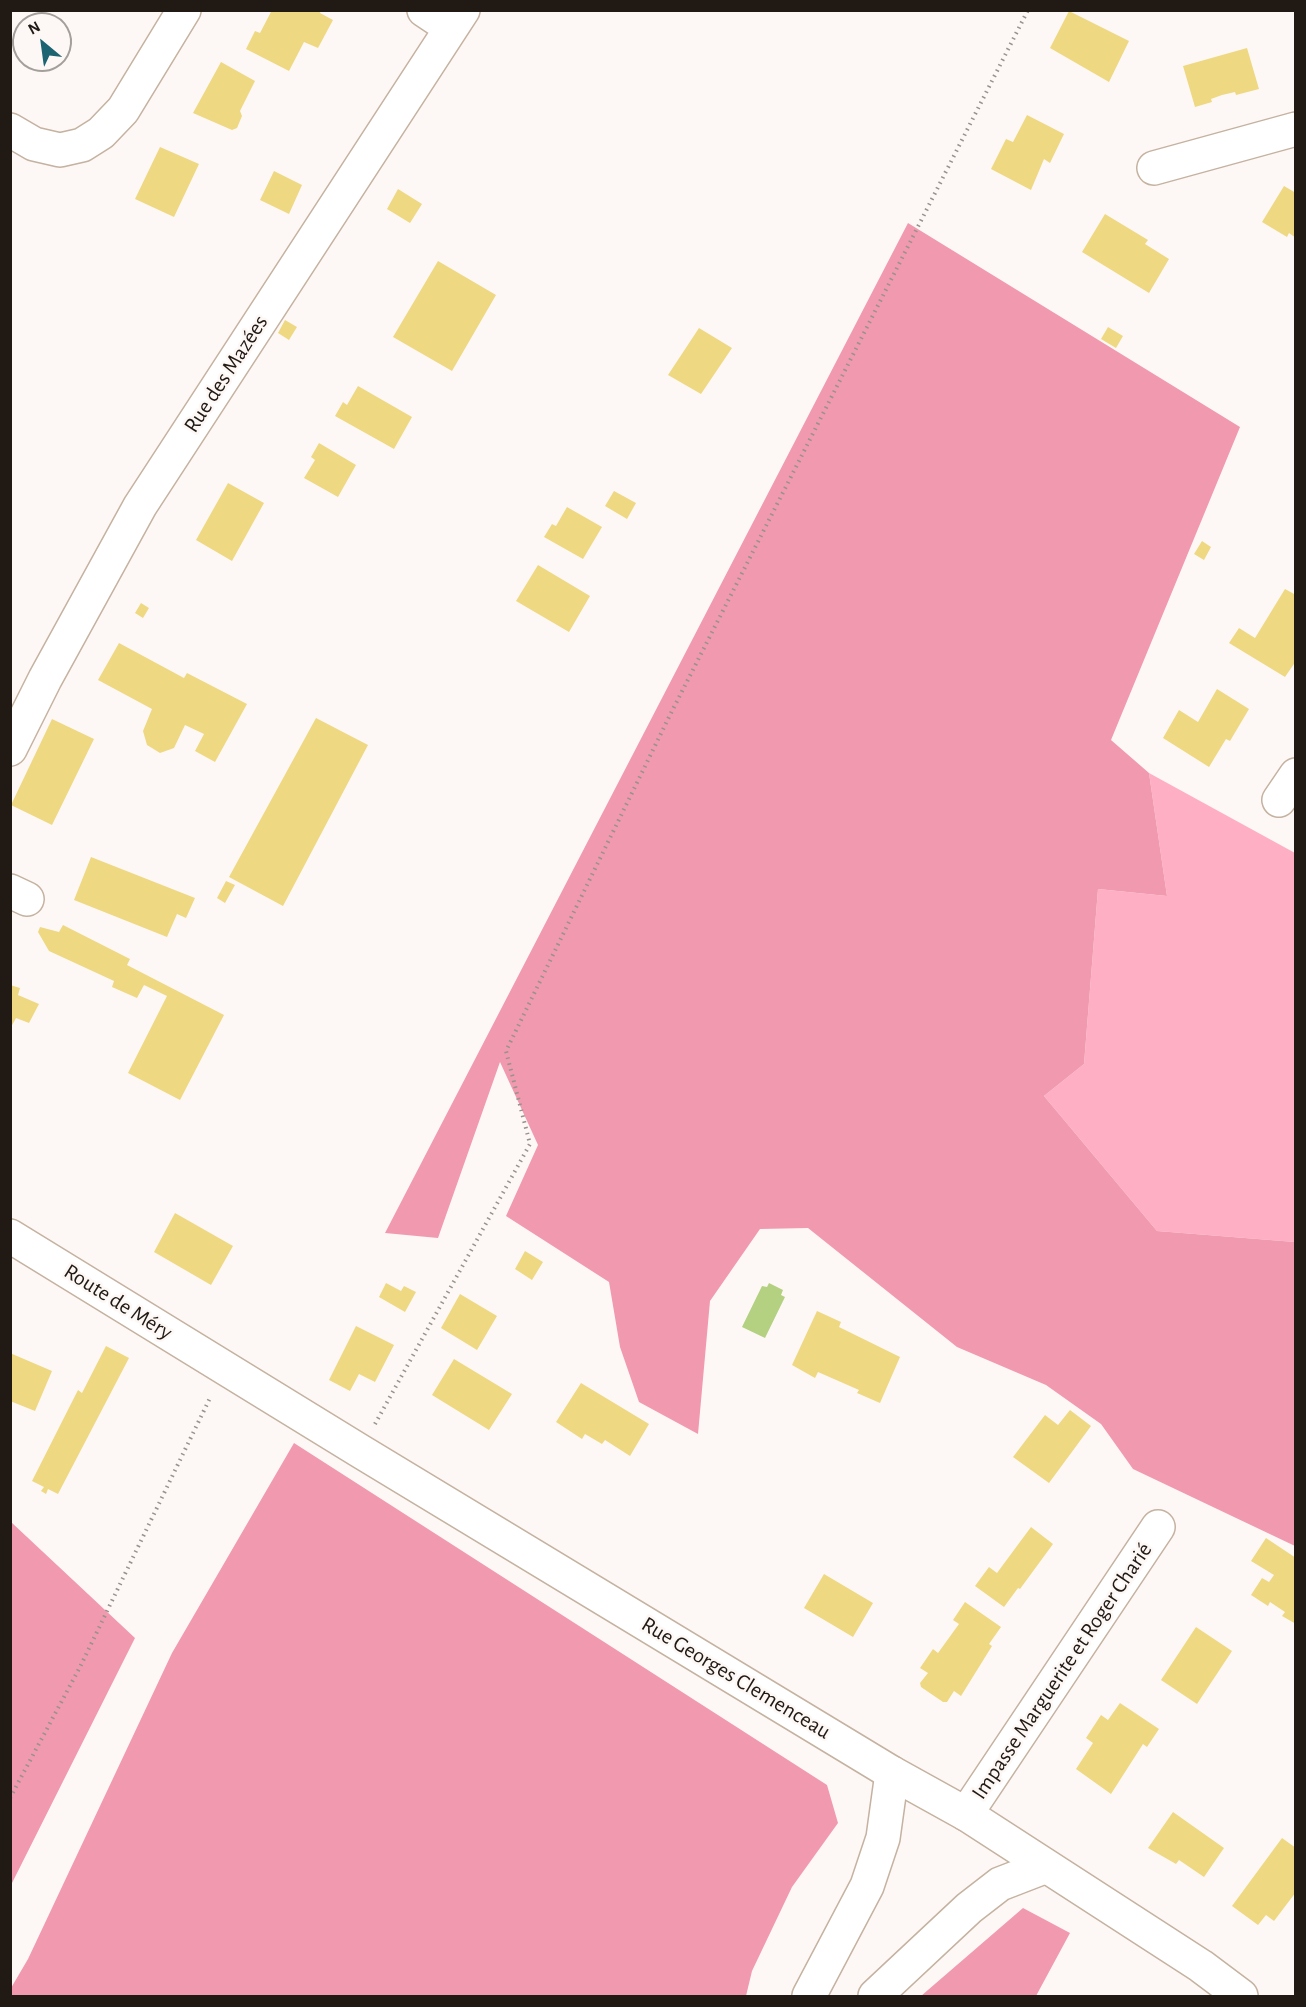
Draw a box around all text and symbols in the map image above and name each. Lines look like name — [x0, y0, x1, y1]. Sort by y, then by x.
north arrow — [12, 12, 72, 72]
text: N — [25, 18, 43, 38]
street label: Rue des Mazées — [178, 310, 274, 438]
street label: Route de Méry — [59, 1258, 177, 1346]
street label: Impasse Marguerite et Roger Charié — [966, 1538, 1158, 1804]
street label: Rue Georges Clemenceau — [637, 1611, 835, 1745]

